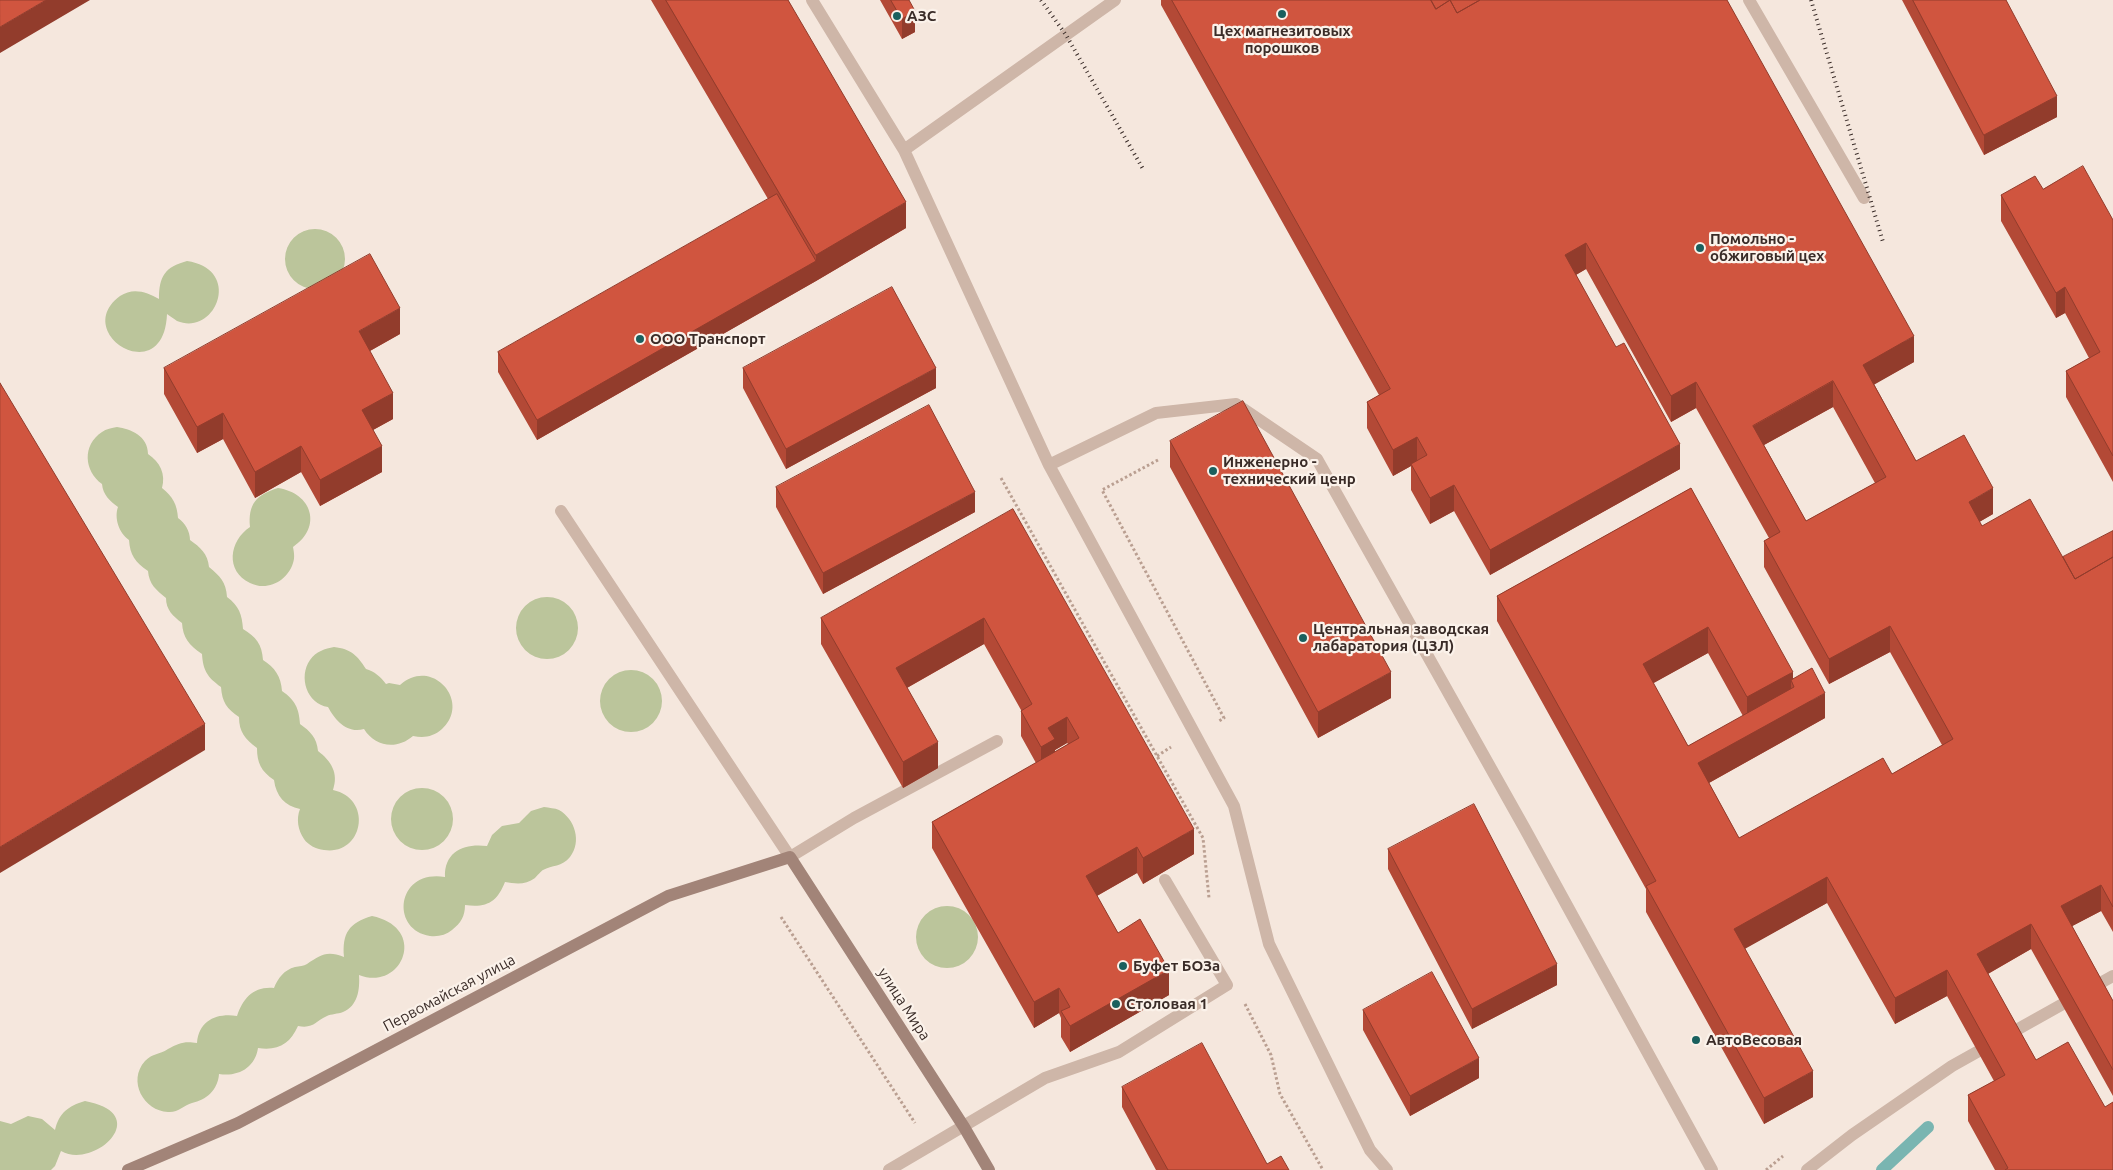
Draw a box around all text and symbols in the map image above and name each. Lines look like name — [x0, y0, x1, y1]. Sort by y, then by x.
place label: АЗС — [907, 7, 936, 25]
marker: Цех магнезитовых порошков — [1276, 8, 1288, 20]
marker: АЗС — [891, 10, 903, 22]
place label: Цех магнезитовых порошков — [1213, 22, 1351, 57]
place label: Помольно - обжиговый цех — [1710, 230, 1824, 265]
marker: Помольно - обжиговый цех — [1694, 242, 1706, 254]
place label: ООО Транспорт — [650, 330, 766, 348]
marker: ООО Транспорт — [634, 333, 646, 345]
place label: Инженерно - технический ценр — [1223, 453, 1356, 488]
marker: Инженерно - технический ценр — [1207, 465, 1219, 477]
place label: Центральная заводская лабаратория (ЦЗЛ) — [1313, 620, 1489, 655]
marker: Центральная заводская лабаратория (ЦЗЛ) — [1297, 632, 1309, 644]
street label: Первомайская улица — [380, 951, 518, 1035]
place label: Буфет БОЗа — [1133, 957, 1220, 975]
marker: Буфет БОЗа — [1117, 960, 1129, 972]
street label: улица Мира — [874, 964, 934, 1044]
place label: Столовая 1 — [1126, 995, 1208, 1013]
marker: Столовая 1 — [1110, 998, 1122, 1010]
place label: АвтоВесовая — [1706, 1031, 1802, 1049]
marker: АвтоВесовая — [1690, 1034, 1702, 1046]

